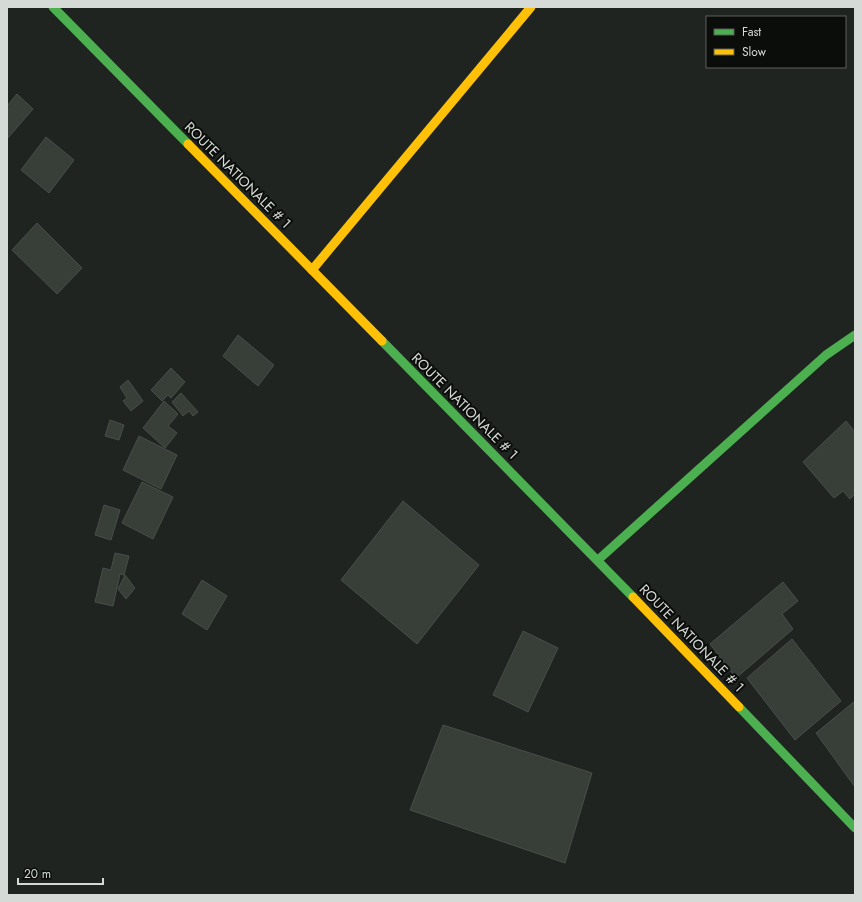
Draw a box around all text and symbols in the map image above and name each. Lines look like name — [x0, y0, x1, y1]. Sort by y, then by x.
legend — [706, 16, 846, 68]
text: Fast — [742, 23, 761, 41]
text: Slow — [742, 43, 767, 61]
street label: ROUTE NATIONALE # 1 — [180, 117, 296, 233]
street label: ROUTE NATIONALE # 1 — [407, 348, 523, 464]
street label: ROUTE NATIONALE # 1 — [635, 579, 749, 697]
scale bar — [18, 860, 103, 886]
text: 20 m — [24, 865, 51, 883]

